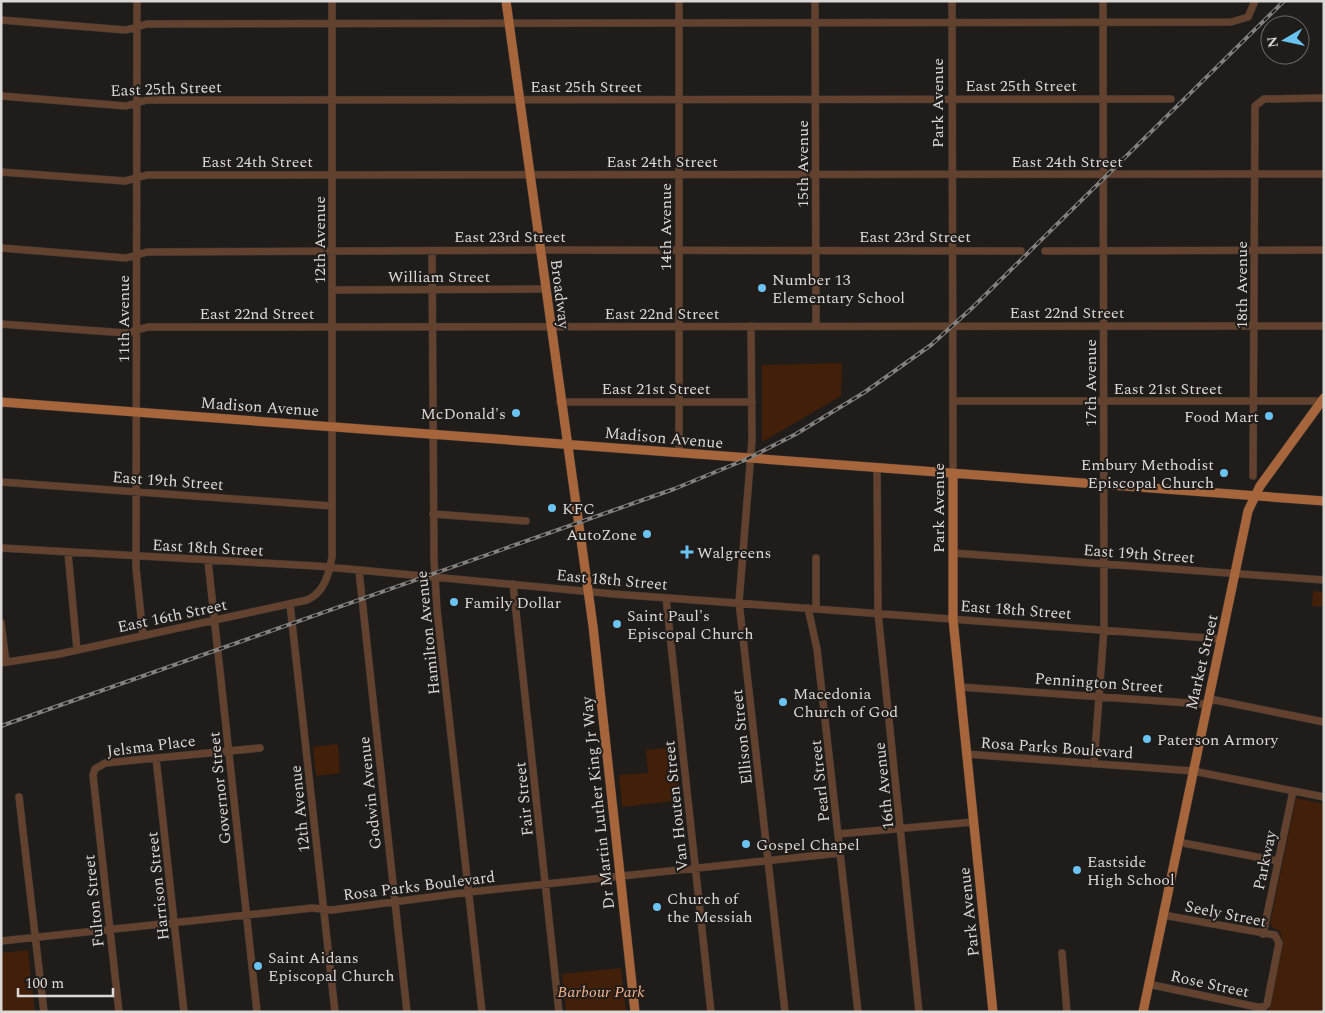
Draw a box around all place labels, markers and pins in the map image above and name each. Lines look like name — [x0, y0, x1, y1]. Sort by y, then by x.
place label: Number 13 Elementary School — [772, 268, 905, 310]
marker: Number 13 Elementary School — [756, 282, 768, 294]
place label: McDonald's — [420, 402, 506, 426]
place label: Food Mart — [1184, 405, 1259, 429]
marker: McDonald's — [510, 407, 522, 419]
marker: Food Mart — [1263, 410, 1275, 422]
place label: Embury Methodist Episcopal Church — [1081, 453, 1214, 495]
marker: Embury Methodist Episcopal Church — [1218, 467, 1230, 479]
place label: KFC — [562, 497, 595, 521]
marker: KFC — [546, 502, 558, 514]
place label: AutoZone — [566, 523, 637, 547]
marker: AutoZone — [641, 528, 653, 540]
place label: Walgreens — [697, 541, 771, 565]
marker: Walgreens — [681, 546, 693, 558]
place label: Family Dollar — [464, 591, 561, 615]
marker: Family Dollar — [448, 596, 460, 608]
place label: Saint Paul's Episcopal Church — [627, 604, 754, 646]
marker: Saint Paul's Episcopal Church — [611, 618, 623, 630]
place label: Macedonia Church of God — [793, 682, 898, 724]
marker: Macedonia Church of God — [777, 696, 789, 708]
place label: Paterson Armory — [1157, 728, 1279, 752]
marker: Paterson Armory — [1141, 733, 1153, 745]
place label: Gospel Chapel — [756, 833, 860, 857]
marker: Gospel Chapel — [740, 838, 752, 850]
place label: Eastside High School — [1087, 850, 1175, 892]
marker: Eastside High School — [1071, 864, 1083, 876]
place label: Church of the Messiah — [667, 887, 753, 929]
marker: Church of the Messiah — [651, 901, 663, 913]
place label: Saint Aidans Episcopal Church — [268, 946, 395, 988]
marker: Saint Aidans Episcopal Church — [252, 960, 264, 972]

